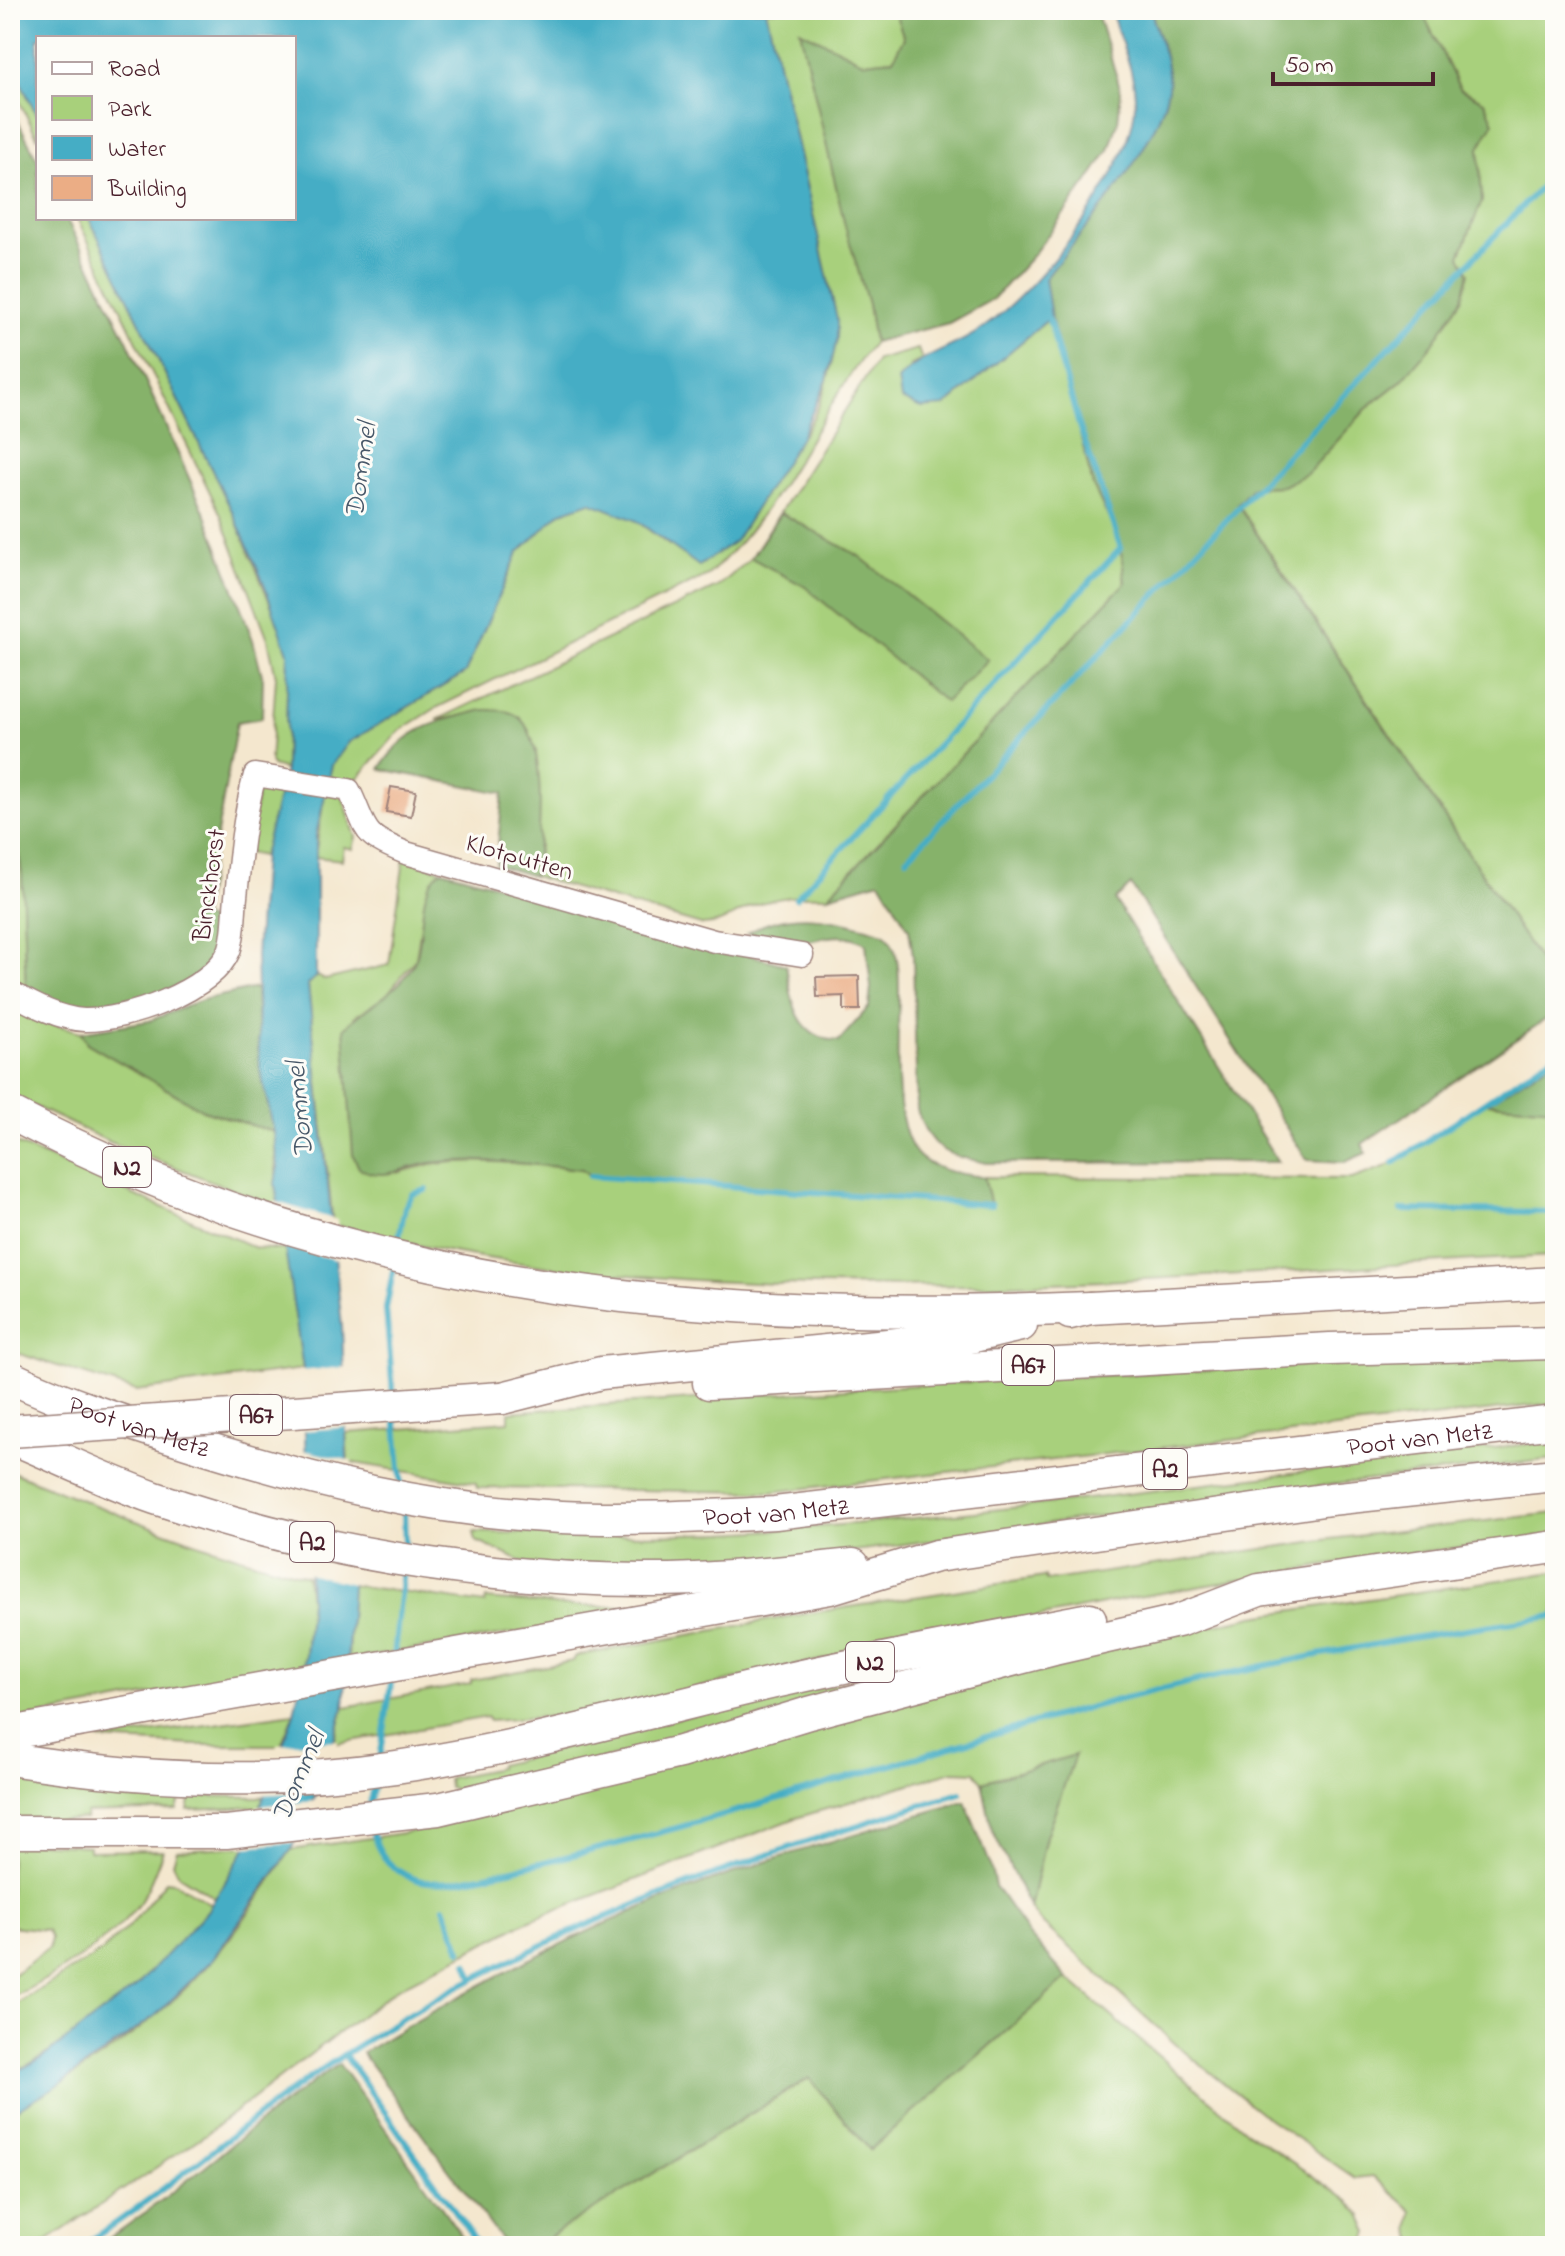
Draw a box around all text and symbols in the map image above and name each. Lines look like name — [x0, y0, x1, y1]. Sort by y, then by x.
legend — [36, 36, 296, 220]
scale bar — [1273, 36, 1433, 86]
text: 50 m — [1285, 49, 1334, 84]
text: Road — [108, 53, 161, 88]
text: Park — [108, 93, 152, 128]
text: Water — [108, 133, 166, 168]
text: Building — [107, 173, 187, 208]
water label: Dommel — [335, 417, 390, 521]
street label: Klotputten — [461, 825, 577, 892]
street label: Binckhorst — [184, 826, 238, 945]
water label: Dommel — [277, 1057, 326, 1159]
road number: N2 — [103, 1147, 151, 1187]
road number: A67 — [1002, 1345, 1054, 1385]
street label: Poot van Metz — [62, 1387, 213, 1470]
road number: A67 — [230, 1395, 282, 1435]
street label: Poot van Metz — [1345, 1413, 1495, 1468]
road number: A2 — [1143, 1449, 1187, 1489]
street label: Poot van Metz — [702, 1489, 851, 1538]
road number: A2 — [290, 1522, 334, 1562]
road number: N2 — [846, 1642, 894, 1682]
water label: Dommel — [263, 1721, 339, 1828]

